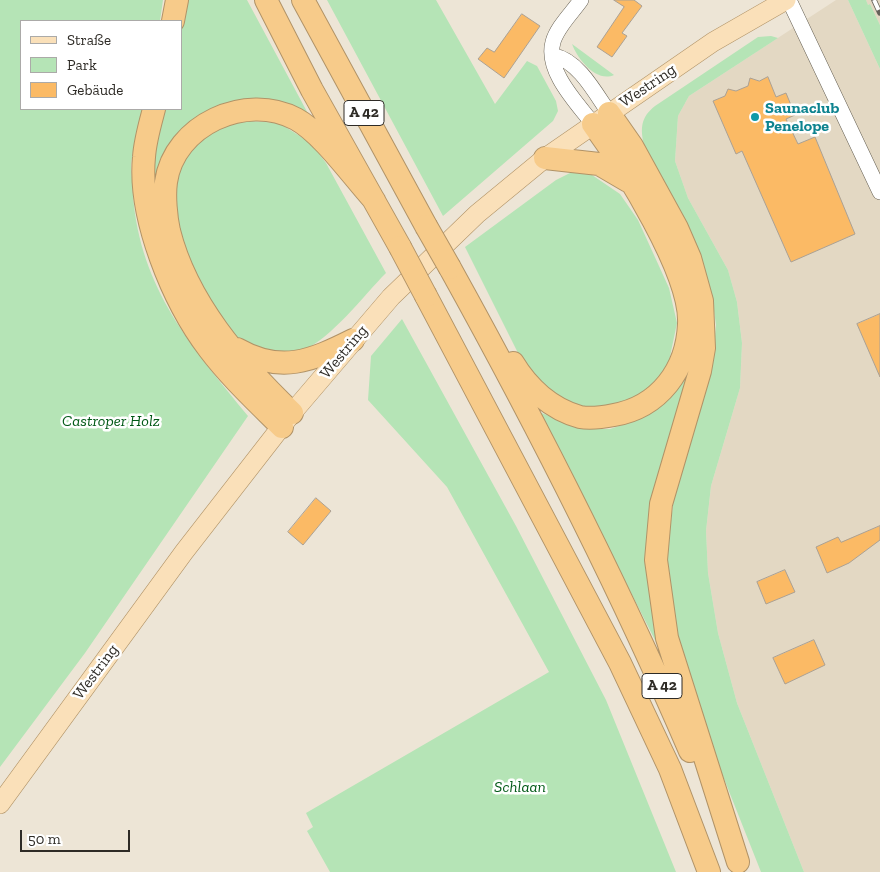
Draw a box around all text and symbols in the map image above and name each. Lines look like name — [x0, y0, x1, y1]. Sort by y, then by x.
legend — [20, 20, 182, 110]
text: Straße — [67, 31, 111, 49]
text: Park — [67, 56, 97, 74]
street label: Westring — [616, 60, 680, 112]
text: Gebäude — [67, 81, 123, 99]
place label: Saunaclub Penelope — [765, 98, 839, 136]
road number: A 42 — [344, 100, 384, 126]
marker: Saunaclub Penelope — [749, 111, 761, 123]
street label: Westring — [316, 321, 372, 383]
park label: Castroper Holz — [62, 411, 160, 431]
street label: Westring — [69, 641, 123, 703]
road number: A 42 — [642, 674, 682, 698]
park label: Schlaan — [494, 777, 546, 797]
scale bar — [22, 820, 132, 852]
text: 50 m — [28, 830, 61, 848]

